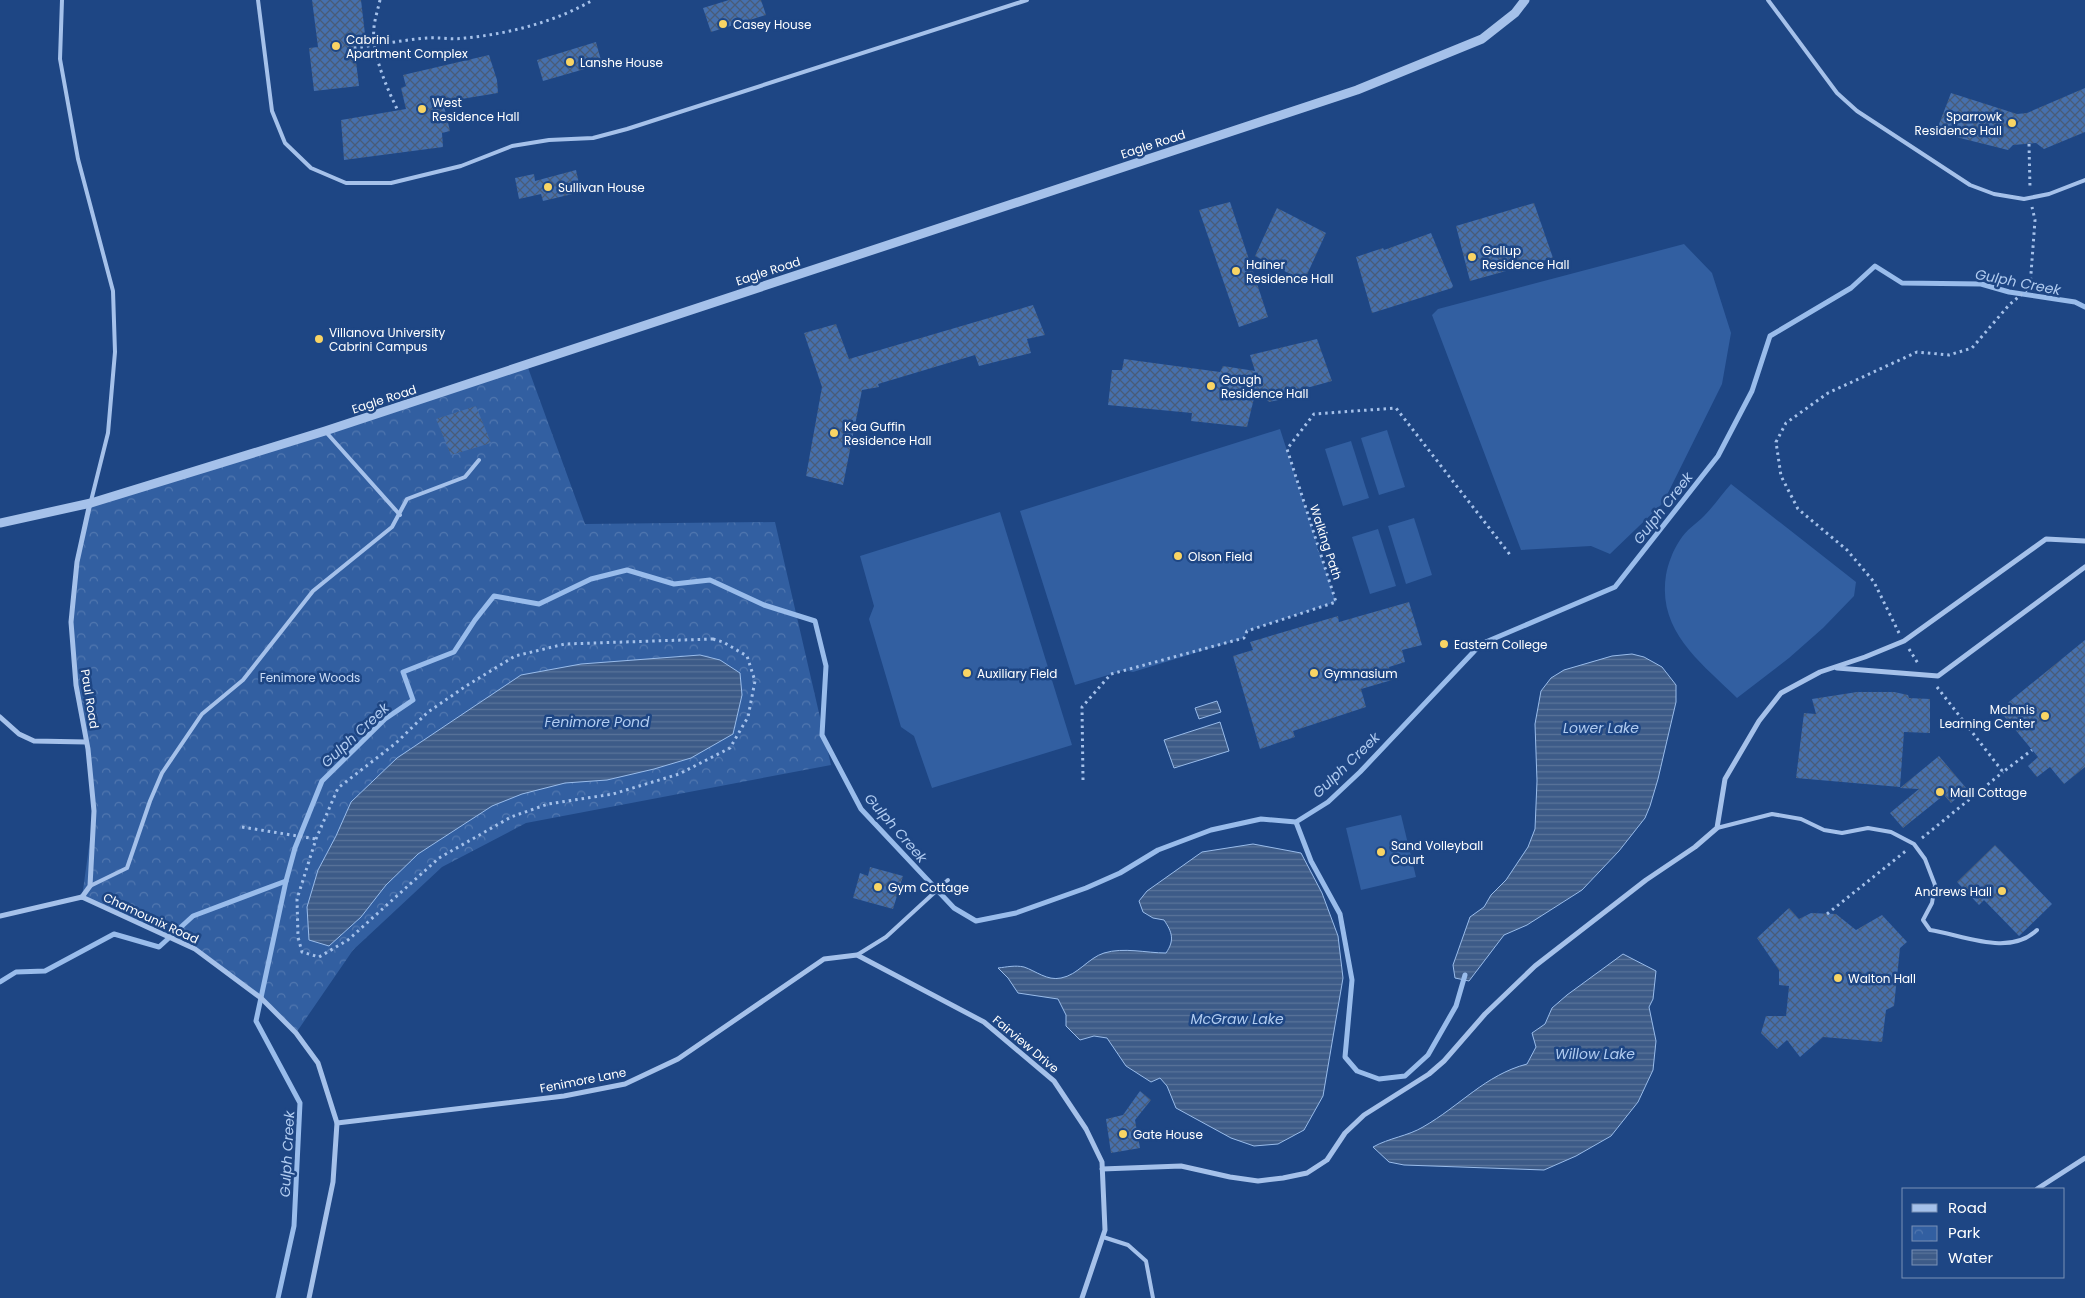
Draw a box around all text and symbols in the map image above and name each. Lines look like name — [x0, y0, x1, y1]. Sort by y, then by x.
place label: Casey House — [733, 16, 811, 33]
marker: Casey House — [717, 18, 729, 30]
place label: Cabrini Apartment Complex — [346, 31, 468, 62]
marker: Cabrini Apartment Complex — [330, 40, 342, 52]
place label: Lanshe House — [580, 54, 663, 71]
marker: Lanshe House — [564, 56, 576, 68]
place label: West Residence Hall — [432, 94, 519, 125]
marker: West Residence Hall — [416, 103, 428, 115]
place label: Sparrowk Residence Hall — [1915, 108, 2003, 139]
marker: Sparrowk Residence Hall — [2006, 117, 2018, 129]
street label: Eagle Road — [1118, 126, 1188, 162]
place label: Sullivan House — [558, 179, 645, 196]
marker: Sullivan House — [542, 181, 554, 193]
place label: Gallup Residence Hall — [1482, 242, 1569, 273]
marker: Gallup Residence Hall — [1466, 251, 1478, 263]
street label: Eagle Road — [733, 253, 803, 289]
place label: Hainer Residence Hall — [1246, 256, 1333, 287]
water label: Gulph Creek — [1974, 264, 2063, 300]
marker: Hainer Residence Hall — [1230, 265, 1242, 277]
place label: Villanova University Cabrini Campus — [329, 324, 445, 355]
marker: Villanova University Cabrini Campus — [313, 333, 325, 345]
place label: Gough Residence Hall — [1221, 371, 1308, 402]
marker: Gough Residence Hall — [1205, 380, 1217, 392]
street label: Eagle Road — [349, 381, 419, 417]
place label: Kea Guffin Residence Hall — [844, 418, 931, 449]
marker: Kea Guffin Residence Hall — [828, 427, 840, 439]
water label: Gulph Creek — [1628, 467, 1698, 548]
street label: Walking Path — [1306, 502, 1346, 582]
place label: Olson Field — [1188, 548, 1253, 565]
marker: Olson Field — [1172, 550, 1184, 562]
place label: Eastern College — [1454, 636, 1548, 653]
marker: Eastern College — [1438, 638, 1450, 650]
place label: Auxiliary Field — [977, 665, 1057, 682]
place label: Gymnasium — [1324, 665, 1398, 682]
marker: Auxiliary Field — [961, 667, 973, 679]
marker: Gymnasium — [1308, 667, 1320, 679]
street label: Paul Road — [77, 668, 103, 730]
park label: Fenimore Woods — [260, 669, 360, 686]
water label: Gulph Creek — [317, 698, 394, 772]
place label: McInnis Learning Center — [1939, 701, 2036, 732]
marker: McInnis Learning Center — [2039, 710, 2051, 722]
water label: Fenimore Pond — [544, 712, 650, 732]
water label: Lower Lake — [1563, 718, 1639, 738]
water label: Gulph Creek — [1308, 727, 1385, 802]
place label: Mall Cottage — [1950, 784, 2027, 801]
marker: Mall Cottage — [1934, 786, 1946, 798]
water label: Gulph Creek — [860, 789, 932, 868]
place label: Sand Volleyball Court — [1391, 837, 1483, 868]
marker: Sand Volleyball Court — [1375, 846, 1387, 858]
place label: Gym Cottage — [888, 879, 969, 896]
marker: Gym Cottage — [872, 881, 884, 893]
place label: Andrews Hall — [1915, 883, 1992, 900]
marker: Andrews Hall — [1996, 885, 2008, 897]
street label: Chamounix Road — [100, 888, 202, 948]
place label: Walton Hall — [1848, 970, 1916, 987]
marker: Walton Hall — [1832, 972, 1844, 984]
water label: McGraw Lake — [1190, 1009, 1284, 1029]
street label: Fairview Drive — [989, 1011, 1063, 1077]
water label: Willow Lake — [1555, 1044, 1635, 1064]
street label: Fenimore Lane — [538, 1063, 628, 1097]
water label: Gulph Creek — [275, 1110, 299, 1198]
place label: Gate House — [1133, 1126, 1203, 1143]
marker: Gate House — [1117, 1128, 1129, 1140]
legend — [1902, 1188, 2065, 1278]
text: Road — [1948, 1197, 1987, 1218]
text: Park — [1948, 1222, 1980, 1243]
text: Water — [1948, 1247, 1994, 1268]

